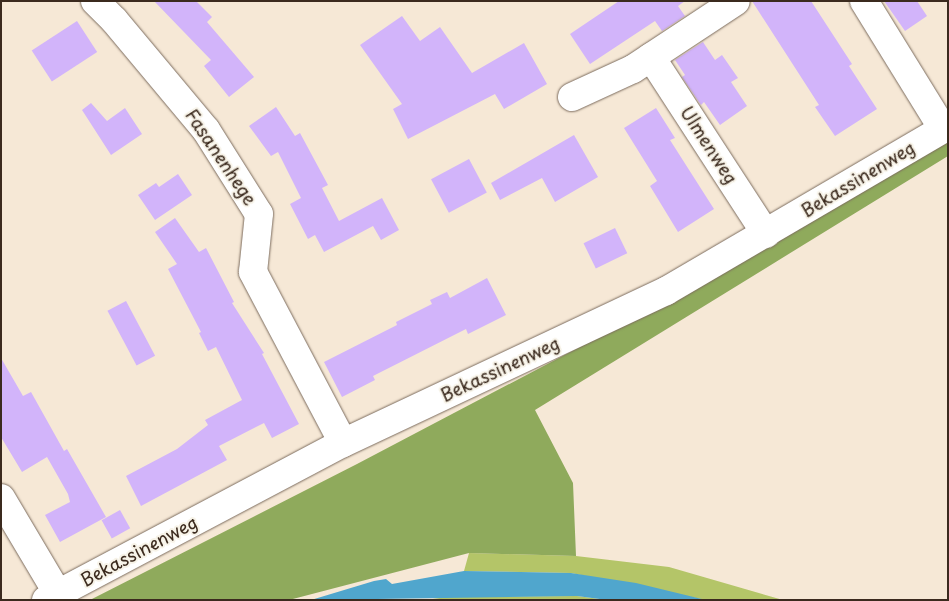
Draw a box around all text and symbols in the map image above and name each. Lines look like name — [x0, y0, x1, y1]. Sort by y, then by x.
street label: Ulmenweg — [676, 102, 742, 188]
street label: Fasanenhege — [181, 105, 261, 209]
street label: Bekassinenweg — [797, 136, 919, 222]
street label: Bekassinenweg — [437, 332, 563, 406]
street label: Bekassinenweg — [77, 511, 201, 591]

